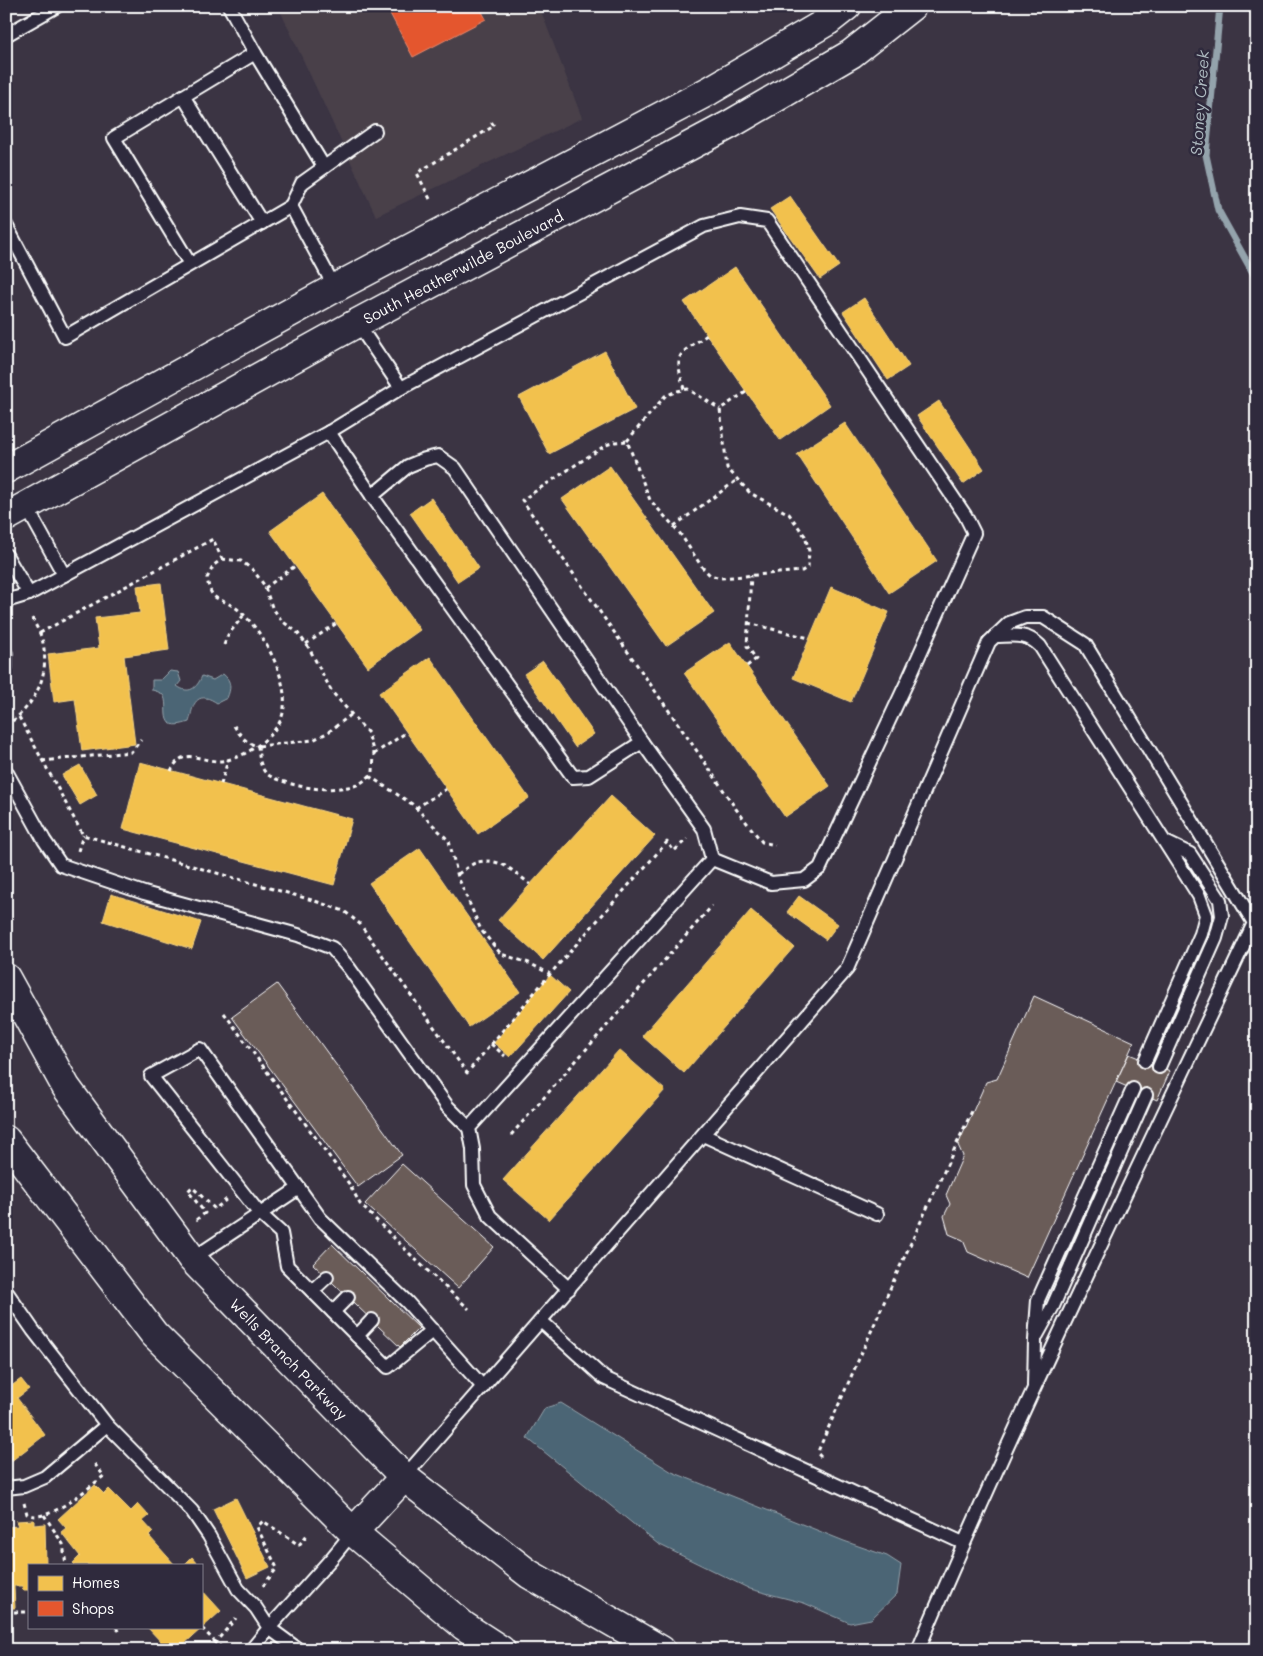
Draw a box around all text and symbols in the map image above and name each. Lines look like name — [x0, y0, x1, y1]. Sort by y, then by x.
water label: Stoney Creek — [1185, 49, 1213, 156]
street label: South Heatherwilde Boulevard — [359, 206, 567, 328]
street label: Wells Branch Parkway — [226, 1294, 352, 1424]
legend — [28, 1564, 202, 1628]
text: Homes — [72, 1572, 120, 1592]
text: Shops — [72, 1598, 114, 1618]

